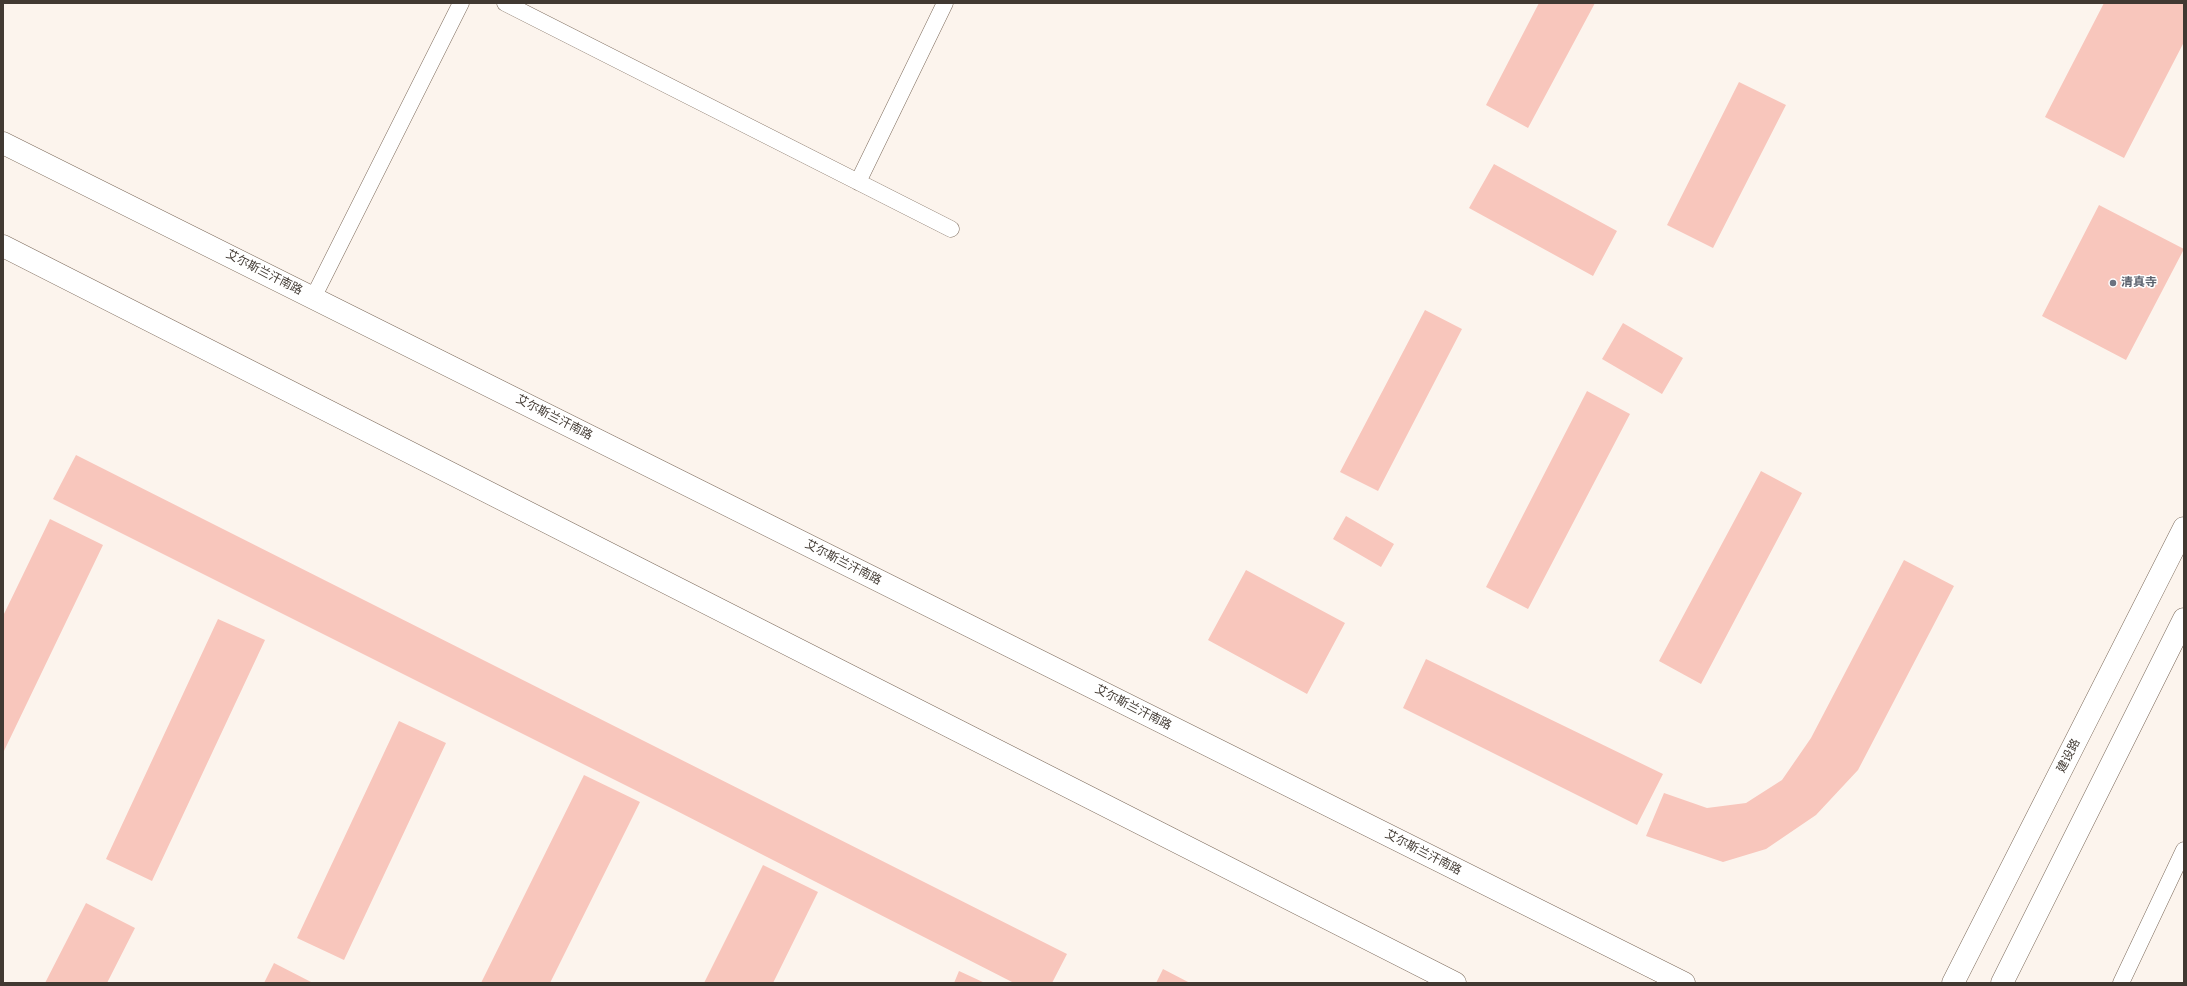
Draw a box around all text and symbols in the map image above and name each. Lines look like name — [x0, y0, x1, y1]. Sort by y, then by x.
street label: 艾尔斯兰汗南路 — [223, 248, 305, 298]
place label: 清真寺 — [2121, 276, 2157, 290]
marker: 清真寺 — [2108, 278, 2118, 288]
street label: 艾尔斯兰汗南路 — [513, 393, 595, 443]
street label: 艾尔斯兰汗南路 — [802, 538, 884, 588]
street label: 艾尔斯兰汗南路 — [1092, 683, 1174, 733]
street label: 建设路 — [2054, 737, 2084, 775]
street label: 艾尔斯兰汗南路 — [1382, 828, 1464, 878]

